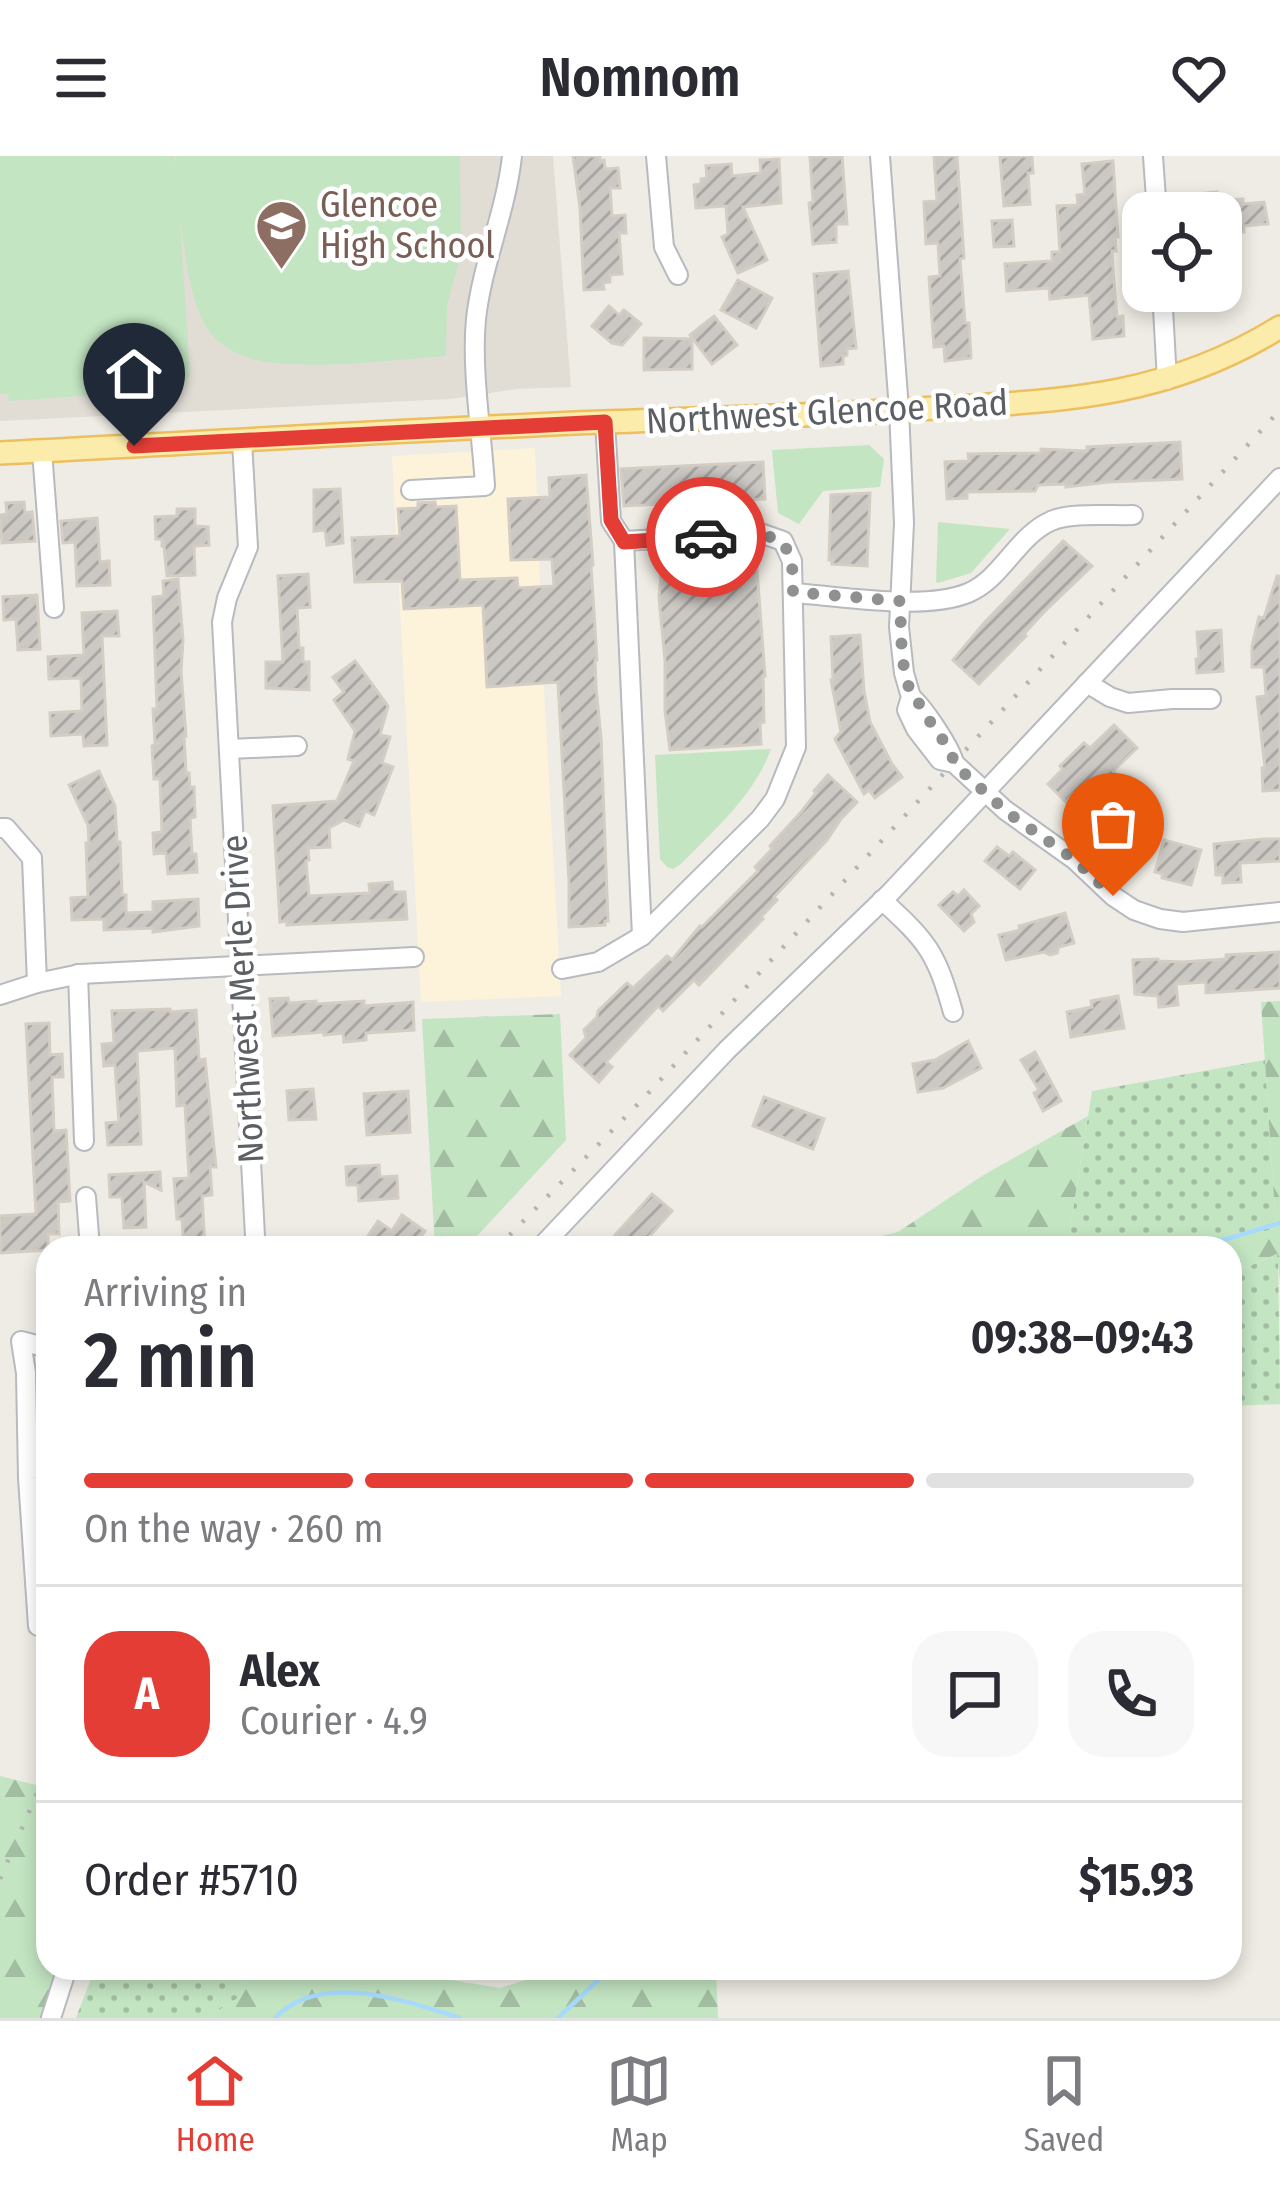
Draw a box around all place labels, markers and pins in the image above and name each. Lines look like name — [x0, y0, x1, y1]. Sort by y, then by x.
place label: Glencoe High School — [320, 183, 495, 268]
school or university icon: Glencoe High School — [253, 198, 309, 272]
pin — [83, 323, 185, 446]
pin — [1062, 773, 1164, 896]

